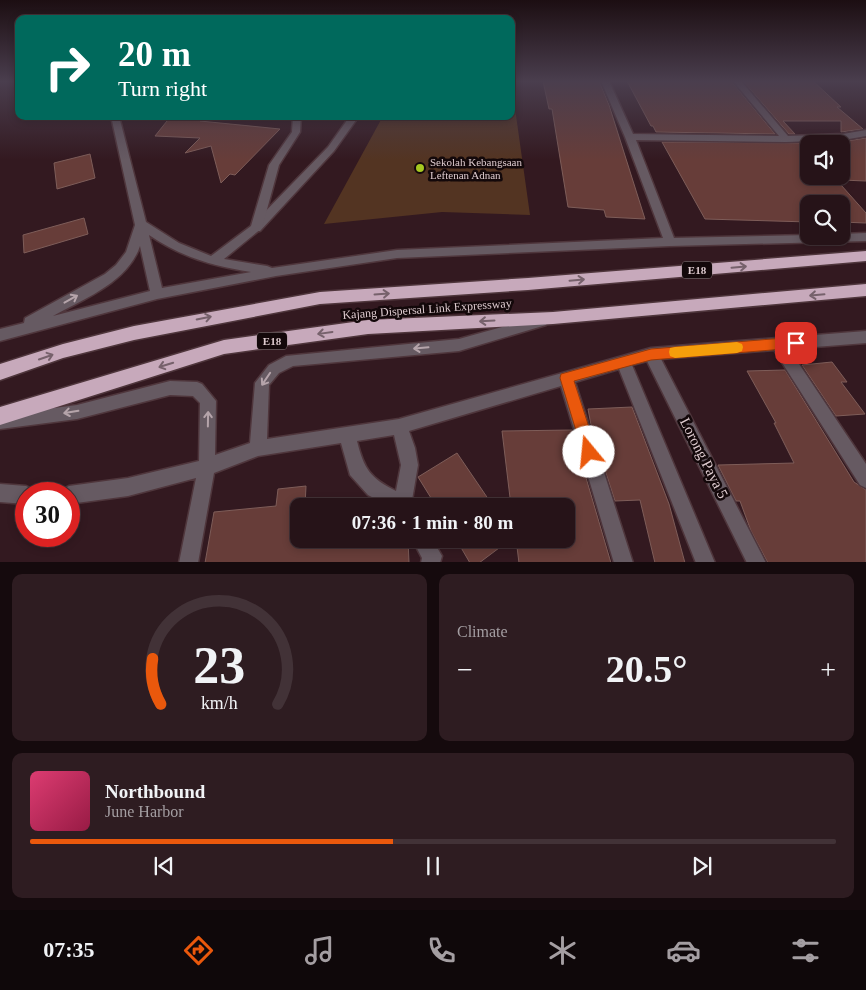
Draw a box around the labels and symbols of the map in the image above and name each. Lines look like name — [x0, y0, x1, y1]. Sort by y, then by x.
place label: Sekolah Kebangsaan Leftenan Adnan — [430, 156, 522, 181]
marker: Sekolah Kebangsaan Leftenan Adnan — [414, 162, 426, 174]
road number: E18 — [682, 262, 712, 278]
one-way arrow — [730, 262, 746, 271]
one-way arrow — [568, 275, 584, 284]
one-way arrow — [374, 289, 390, 298]
one-way arrow — [810, 290, 826, 300]
one-way arrow — [63, 294, 78, 304]
street label: Kajang Dispersal Link Expressway — [342, 296, 512, 322]
one-way arrow — [196, 313, 212, 323]
one-way arrow — [479, 317, 495, 326]
pin — [775, 322, 817, 364]
one-way arrow — [317, 328, 333, 338]
road number: E18 — [257, 332, 287, 350]
one-way arrow — [413, 344, 429, 353]
one-way arrow — [38, 352, 53, 361]
one-way arrow — [159, 361, 175, 371]
one-way arrow — [261, 372, 272, 386]
one-way arrow — [64, 408, 80, 418]
one-way arrow — [203, 411, 213, 427]
street label: Lorong Paya 5 — [677, 415, 731, 501]
position arrow — [562, 425, 614, 477]
speed limit sign: 30 — [15, 482, 80, 547]

